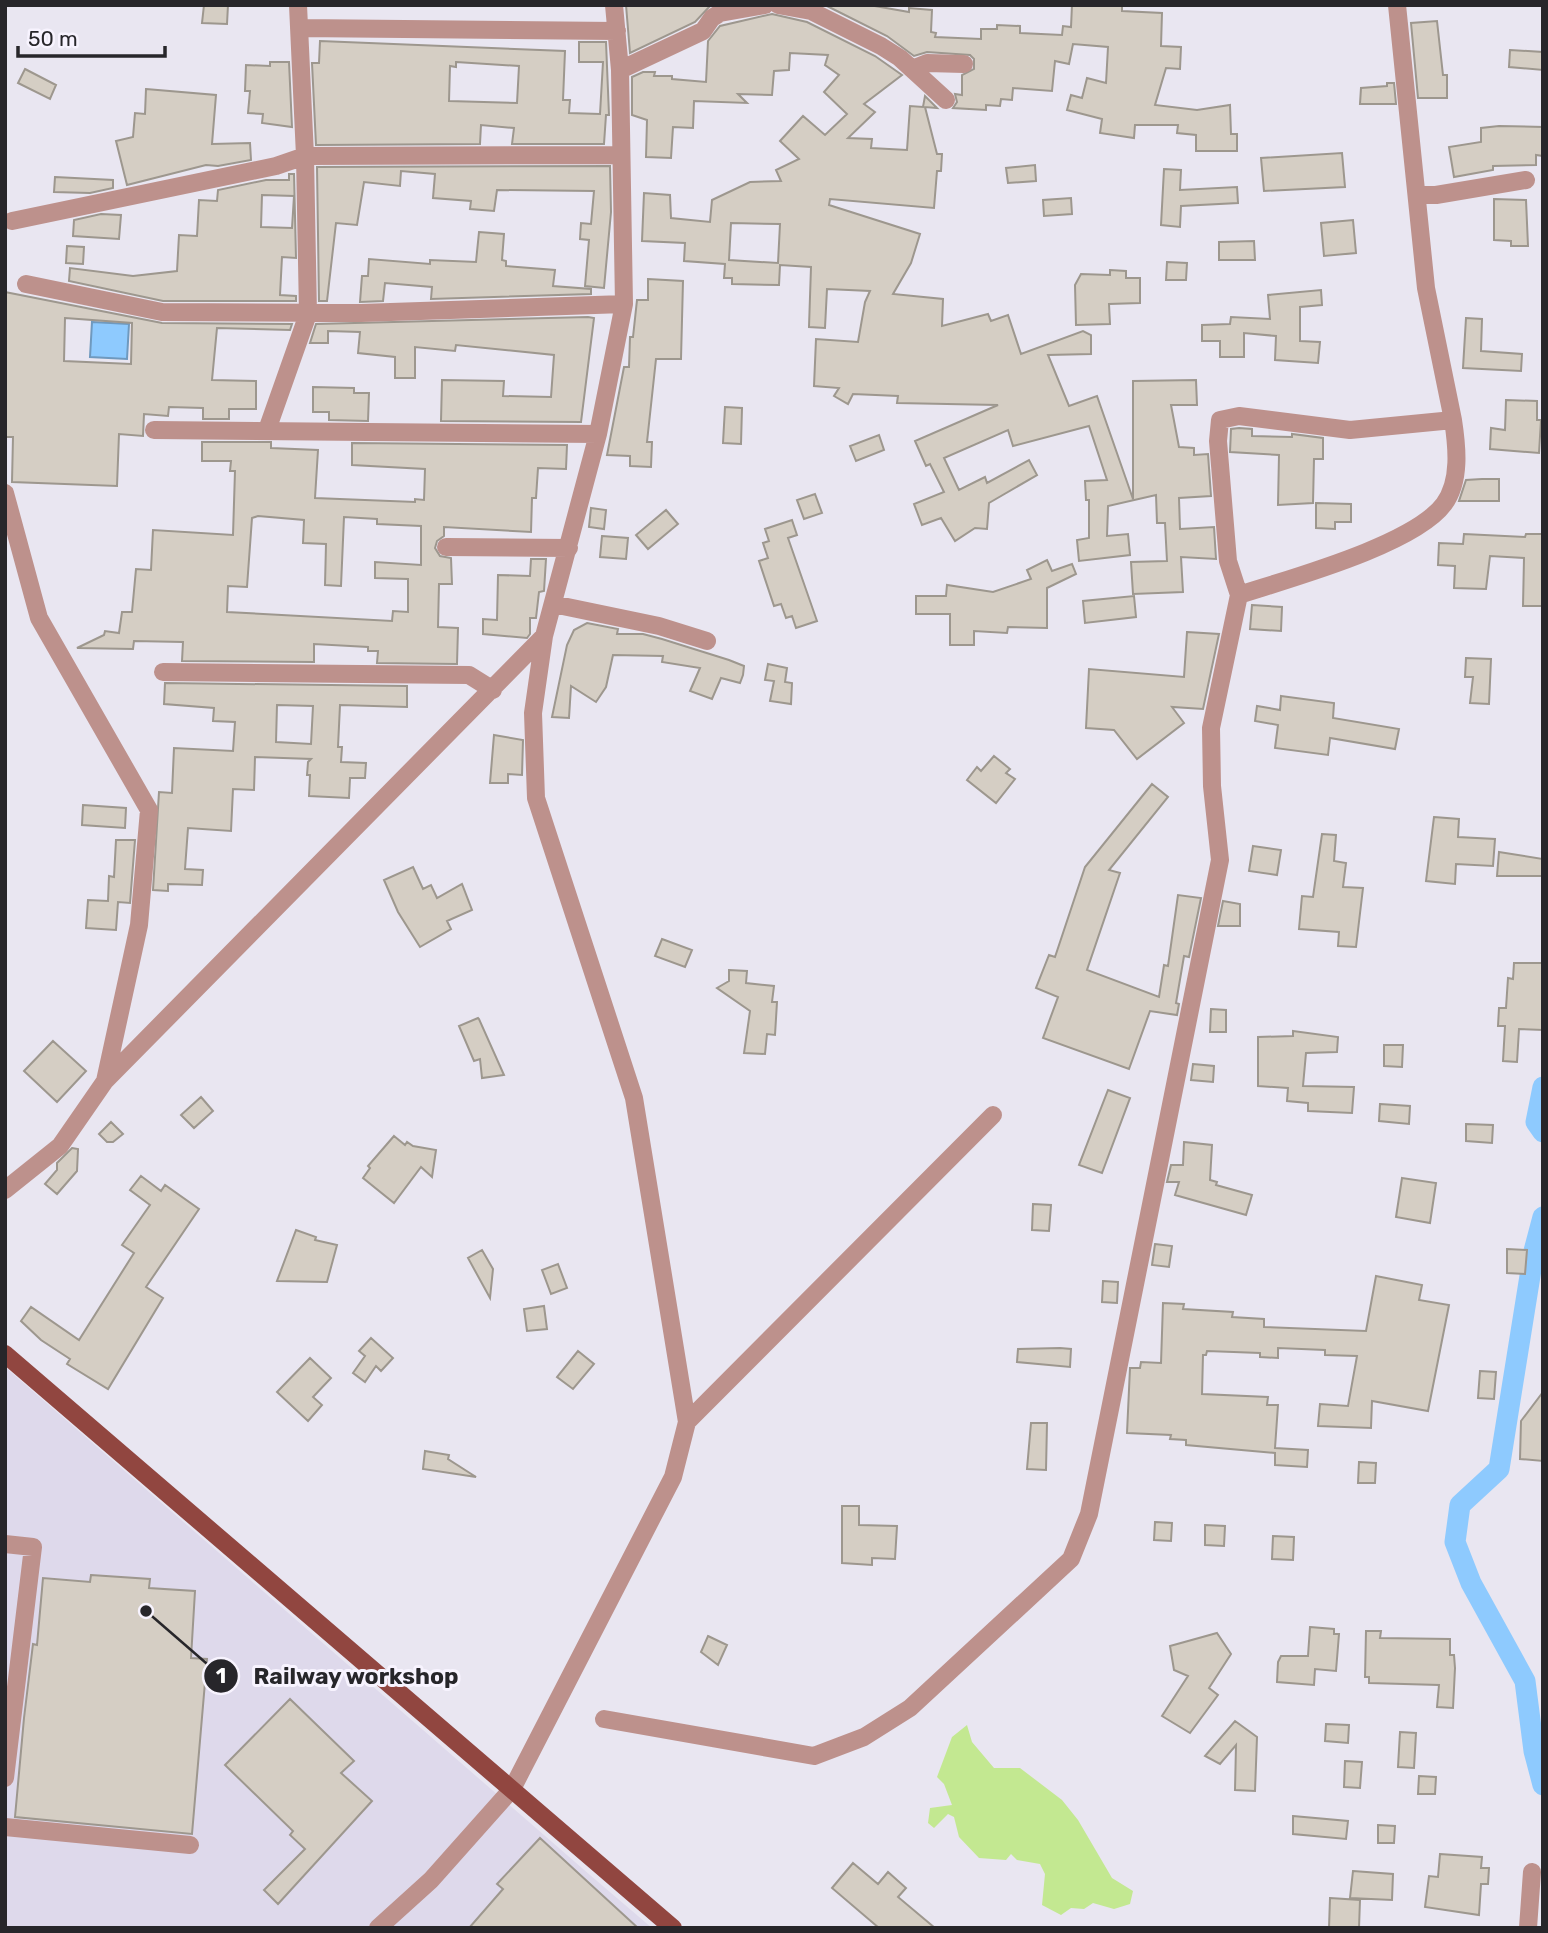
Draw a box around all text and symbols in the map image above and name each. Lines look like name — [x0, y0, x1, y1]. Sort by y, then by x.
scale bar — [18, 14, 164, 58]
text: 50 m — [28, 26, 78, 51]
callout: Railway workshop — [204, 1654, 473, 1698]
text: Railway workshop — [253, 1662, 459, 1690]
text: 1 — [216, 1663, 226, 1688]

